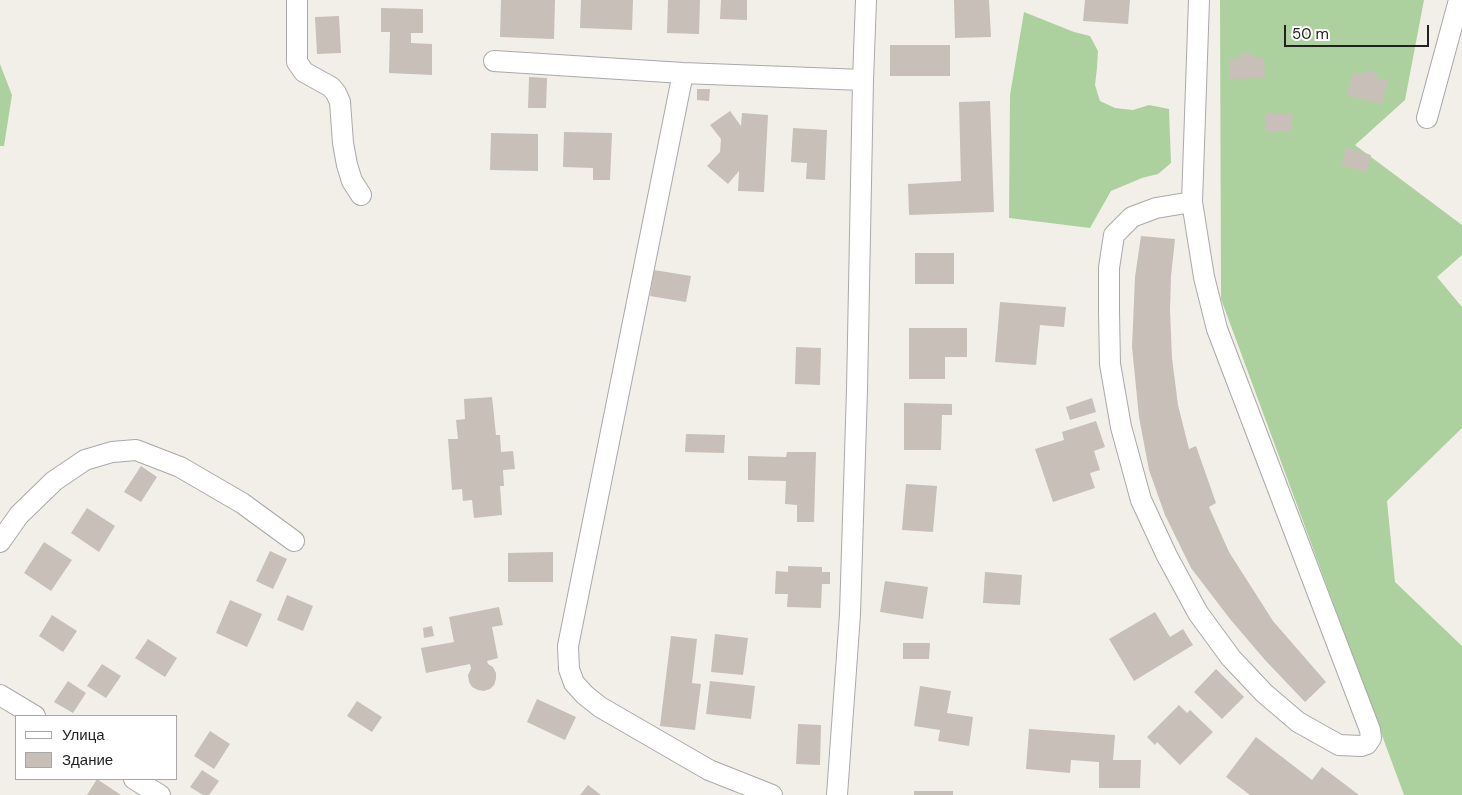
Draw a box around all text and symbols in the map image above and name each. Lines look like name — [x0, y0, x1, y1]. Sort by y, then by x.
scale bar — [1287, 15, 1432, 47]
text: 50 m — [1292, 24, 1329, 44]
legend — [15, 715, 178, 780]
text: Улица — [62, 725, 105, 745]
text: Здание — [62, 750, 113, 770]

